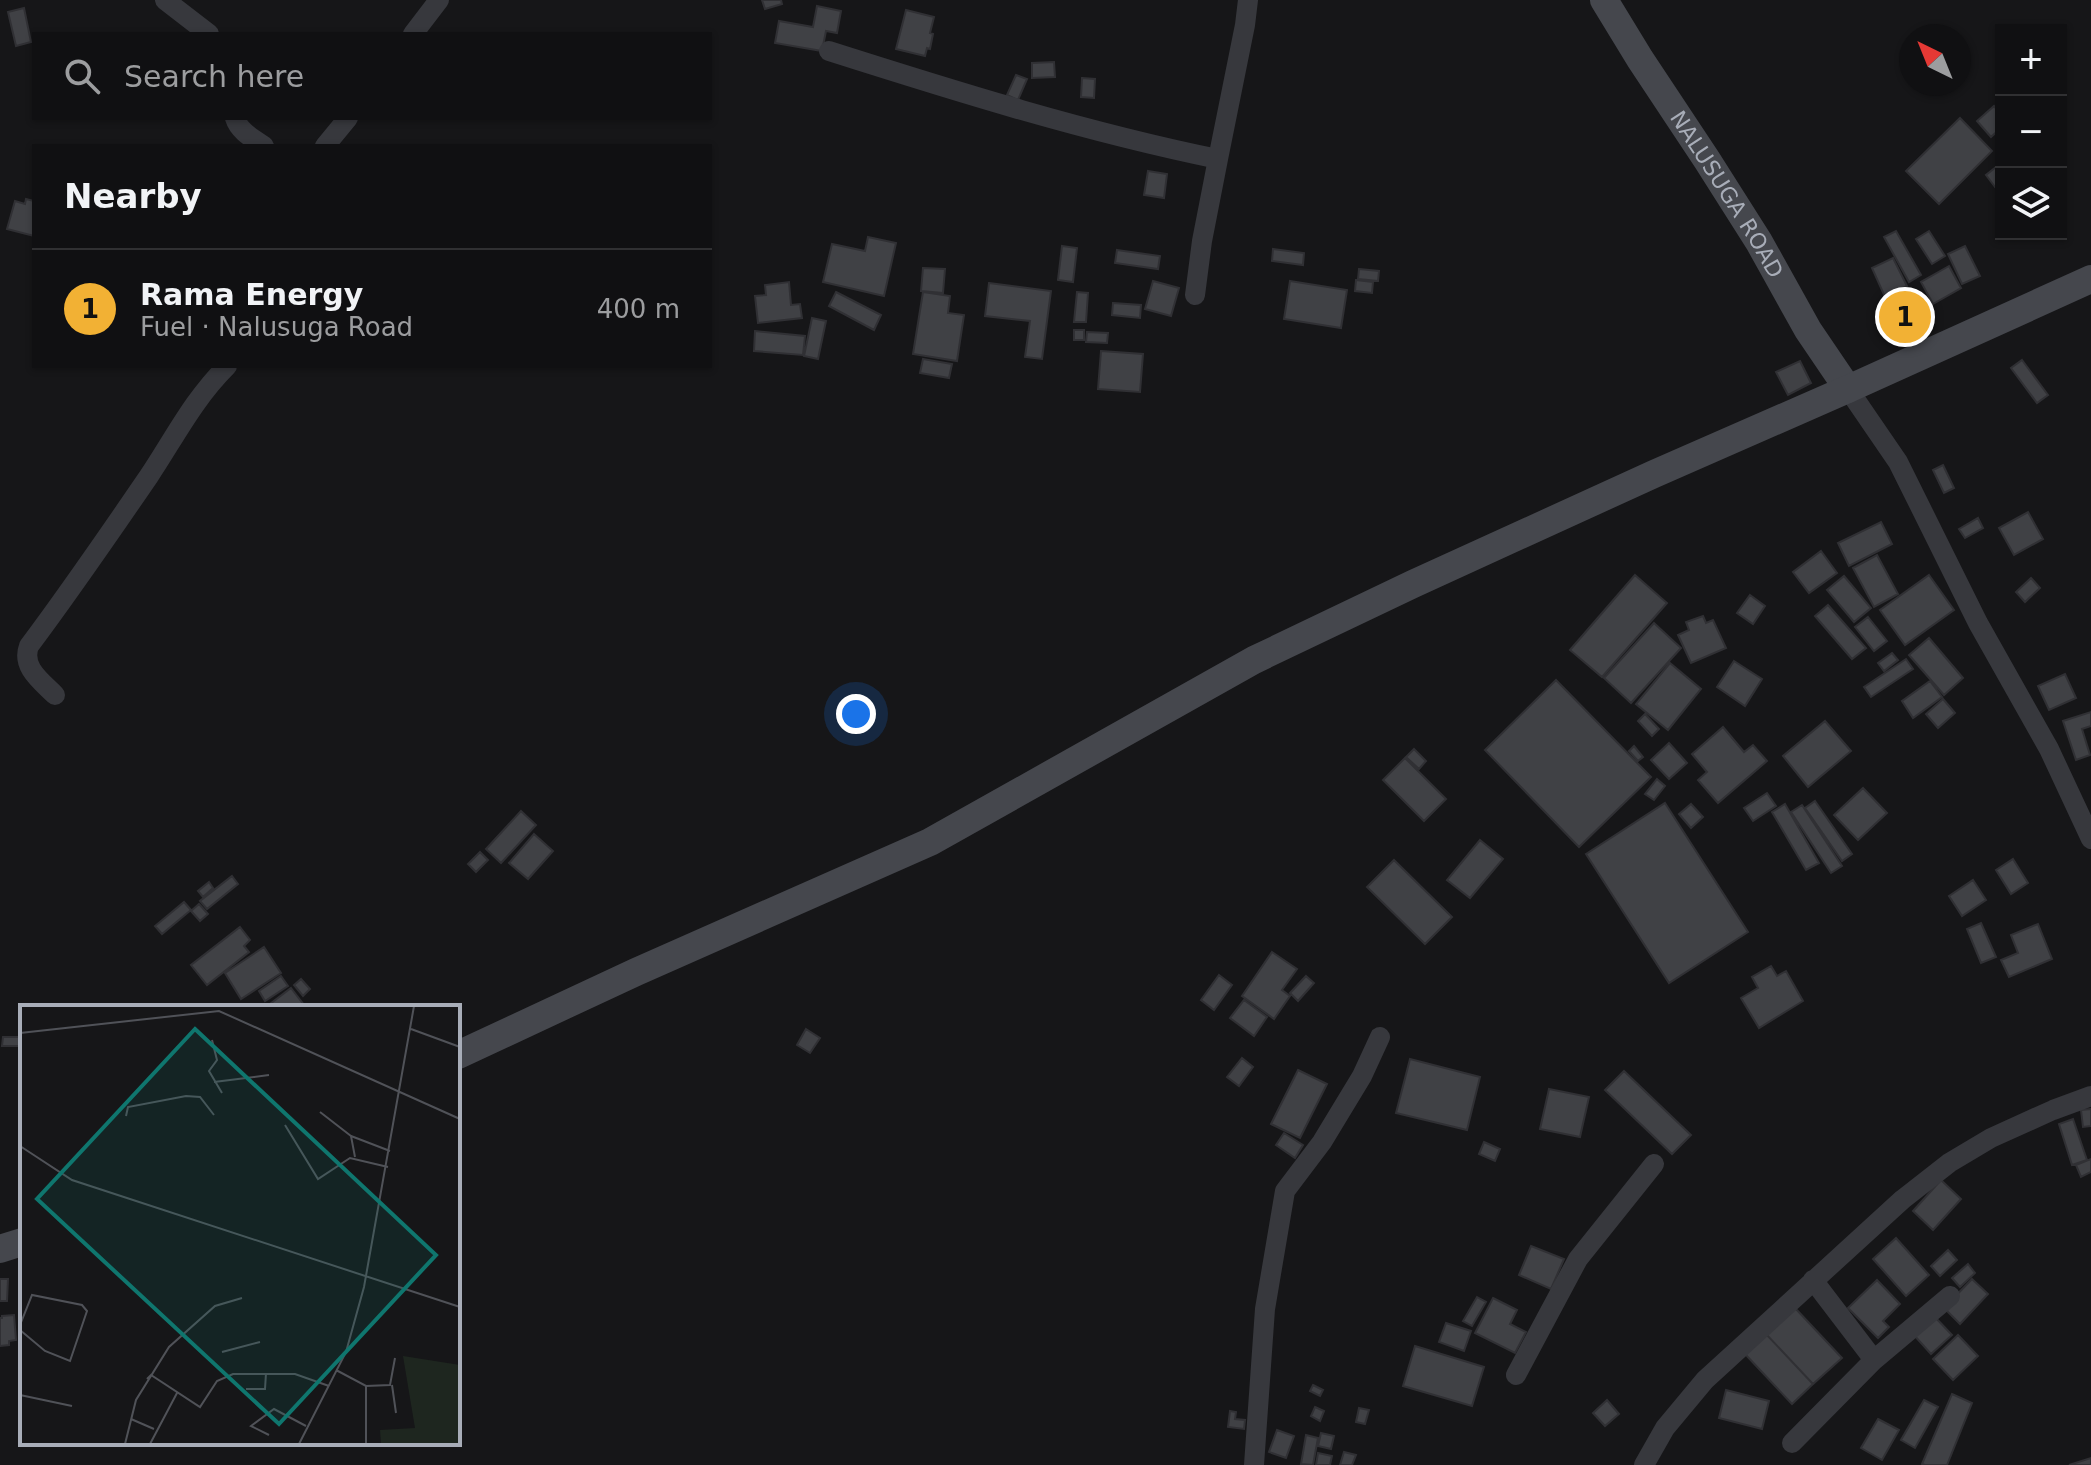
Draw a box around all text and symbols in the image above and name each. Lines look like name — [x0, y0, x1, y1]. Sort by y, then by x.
north arrow — [1899, 24, 1971, 96]
map controls — [1995, 24, 2067, 240]
button: + — [1995, 24, 2067, 96]
search box — [32, 32, 712, 120]
icon: search — [60, 54, 104, 98]
text: Search here — [124, 59, 304, 94]
button: − — [1995, 96, 2067, 168]
street label: NALUSUGA ROAD — [1665, 106, 1789, 282]
button: layers — [1995, 168, 2067, 240]
text: Nearby — [64, 176, 202, 216]
text: Rama Energy — [140, 277, 363, 312]
pin: 1 — [1879, 287, 1931, 347]
text: 1 — [81, 294, 99, 324]
text: 400 m — [597, 294, 680, 324]
text: Fuel · Nalusuga Road — [140, 312, 413, 342]
your location — [836, 694, 876, 734]
inset map — [20, 1005, 460, 1445]

